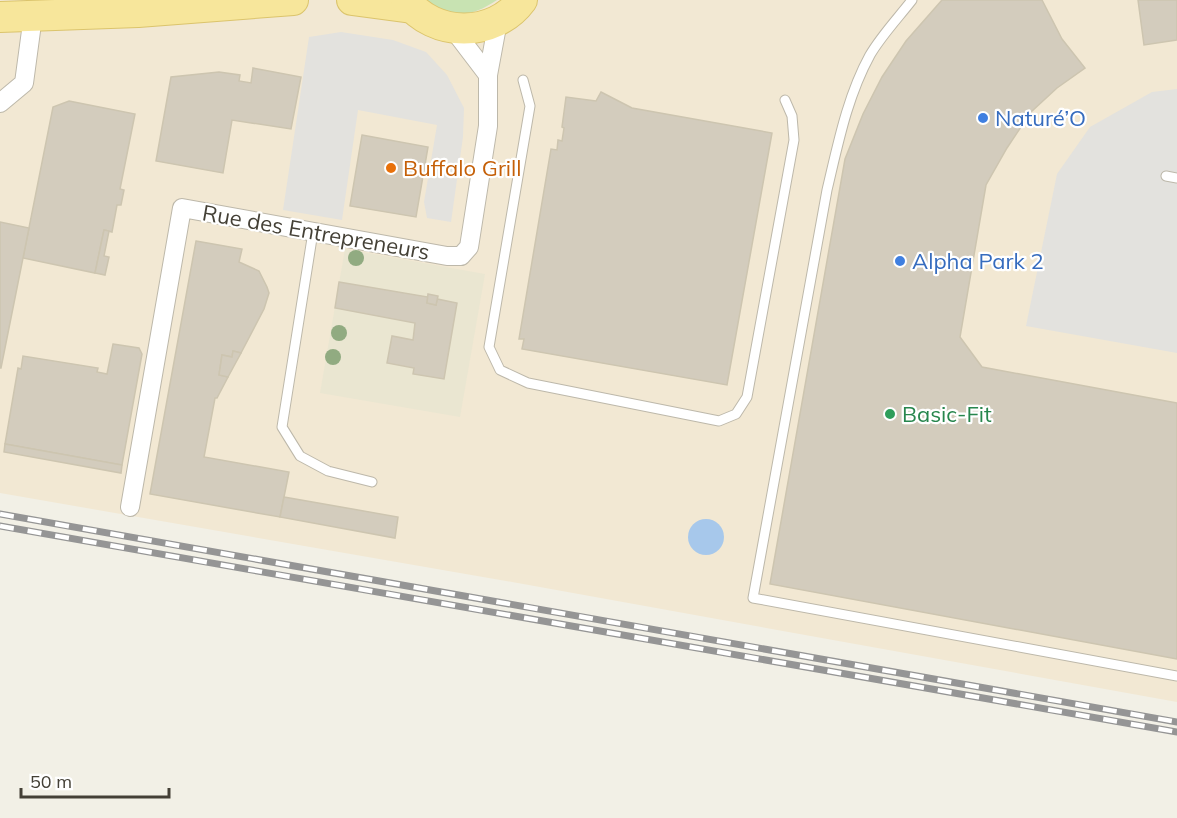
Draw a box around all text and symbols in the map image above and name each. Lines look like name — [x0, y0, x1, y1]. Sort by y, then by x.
place label: Naturé’O — [995, 104, 1086, 132]
marker: Naturé’O — [976, 111, 990, 125]
place label: Buffalo Grill — [403, 154, 522, 182]
marker: Buffalo Grill — [384, 161, 398, 175]
street label: Rue des Entrepreneurs — [200, 198, 432, 266]
place label: Alpha Park 2 — [912, 247, 1044, 275]
marker: Alpha Park 2 — [893, 254, 907, 268]
place label: Basic-Fit — [902, 400, 992, 428]
marker: Basic-Fit — [883, 407, 897, 421]
scale bar — [21, 761, 170, 799]
text: 50 m — [30, 770, 72, 793]

